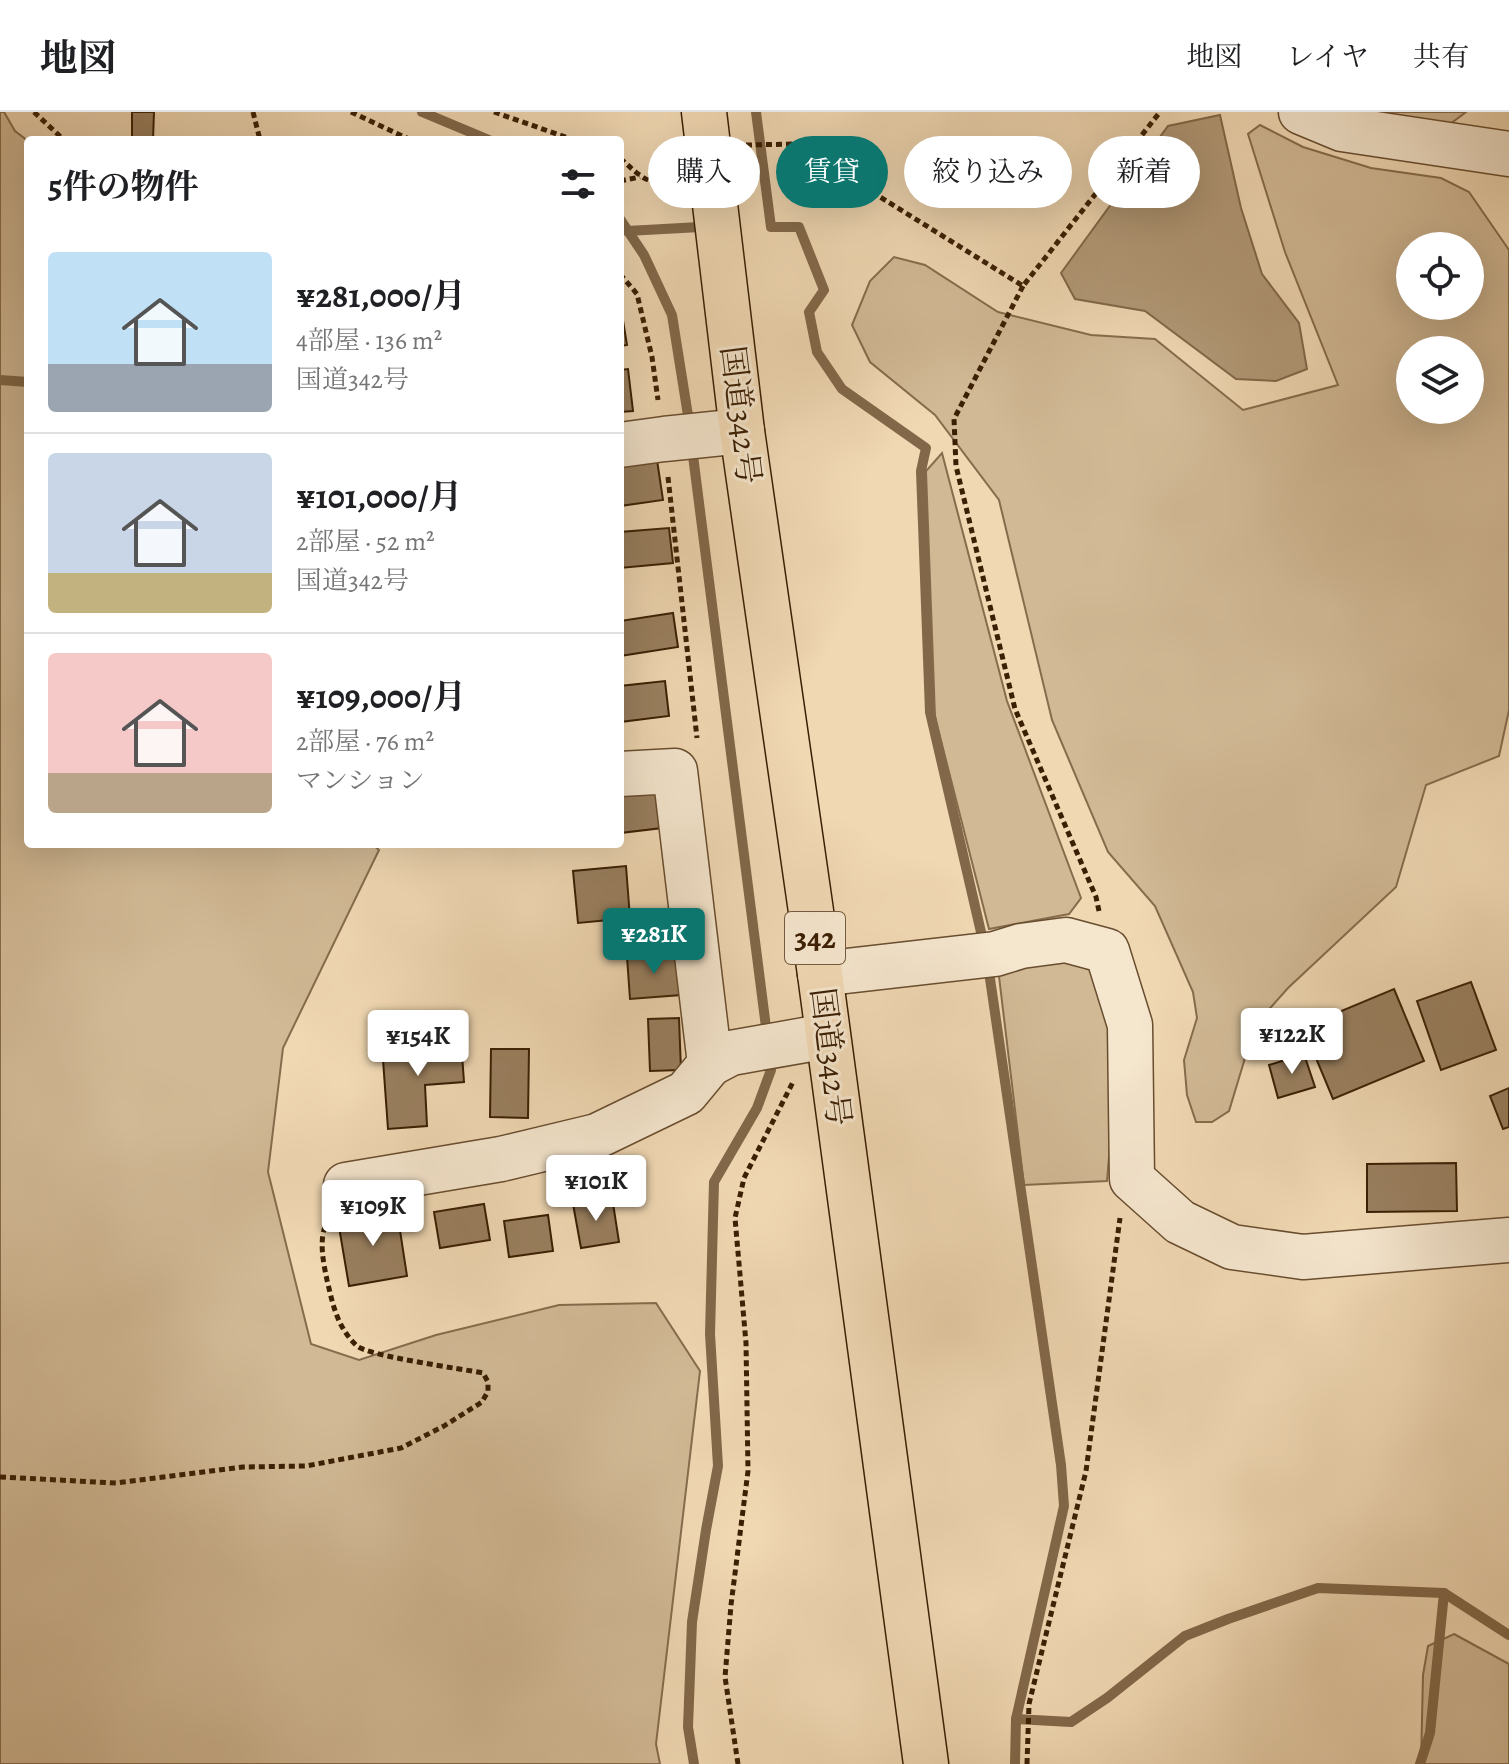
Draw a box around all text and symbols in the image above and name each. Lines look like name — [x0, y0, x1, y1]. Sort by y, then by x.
text: 地図 — [40, 32, 116, 84]
text: 地図 — [1186, 38, 1242, 76]
text: レイヤ — [1286, 38, 1369, 76]
text: 共有 — [1413, 38, 1469, 76]
chip: 購入 — [648, 136, 760, 208]
chip: 賃貸 — [776, 136, 888, 208]
chip: 絞り込み — [904, 136, 1072, 208]
chip: 新着 — [1088, 136, 1200, 208]
icon: filters — [556, 162, 600, 206]
text: 5件の物件 — [48, 163, 199, 210]
map controls — [1396, 232, 1484, 424]
button: locate — [1396, 232, 1484, 320]
text: ¥281,000/月 — [296, 272, 466, 319]
icon: home — [112, 284, 208, 380]
text: 4部屋 · 136 m² — [296, 323, 442, 358]
button: layers — [1396, 336, 1484, 424]
street label: 国道342号 — [711, 343, 771, 487]
text: 国道342号 — [296, 362, 409, 397]
text: ¥101,000/月 — [296, 473, 463, 520]
icon: home — [112, 485, 208, 581]
text: 2部屋 · 52 m² — [296, 524, 435, 559]
text: 国道342号 — [296, 563, 409, 598]
text: ¥109,000/月 — [296, 673, 466, 720]
icon: home — [112, 685, 208, 781]
text: 2部屋 · 76 m² — [296, 724, 434, 759]
text: マンション — [296, 763, 425, 798]
pin: ¥281K — [598, 908, 710, 976]
road number: 342 — [785, 912, 845, 964]
text: ¥281K — [621, 916, 687, 951]
street label: 国道342号 — [801, 985, 861, 1129]
pin: ¥122K — [1236, 1008, 1348, 1076]
pin: ¥154K — [362, 1010, 474, 1078]
text: ¥122K — [1259, 1016, 1325, 1051]
text: ¥154K — [386, 1018, 450, 1053]
pin: ¥101K — [540, 1155, 652, 1223]
text: ¥101K — [564, 1163, 628, 1198]
pin: ¥109K — [317, 1180, 429, 1248]
text: ¥109K — [340, 1188, 406, 1223]

